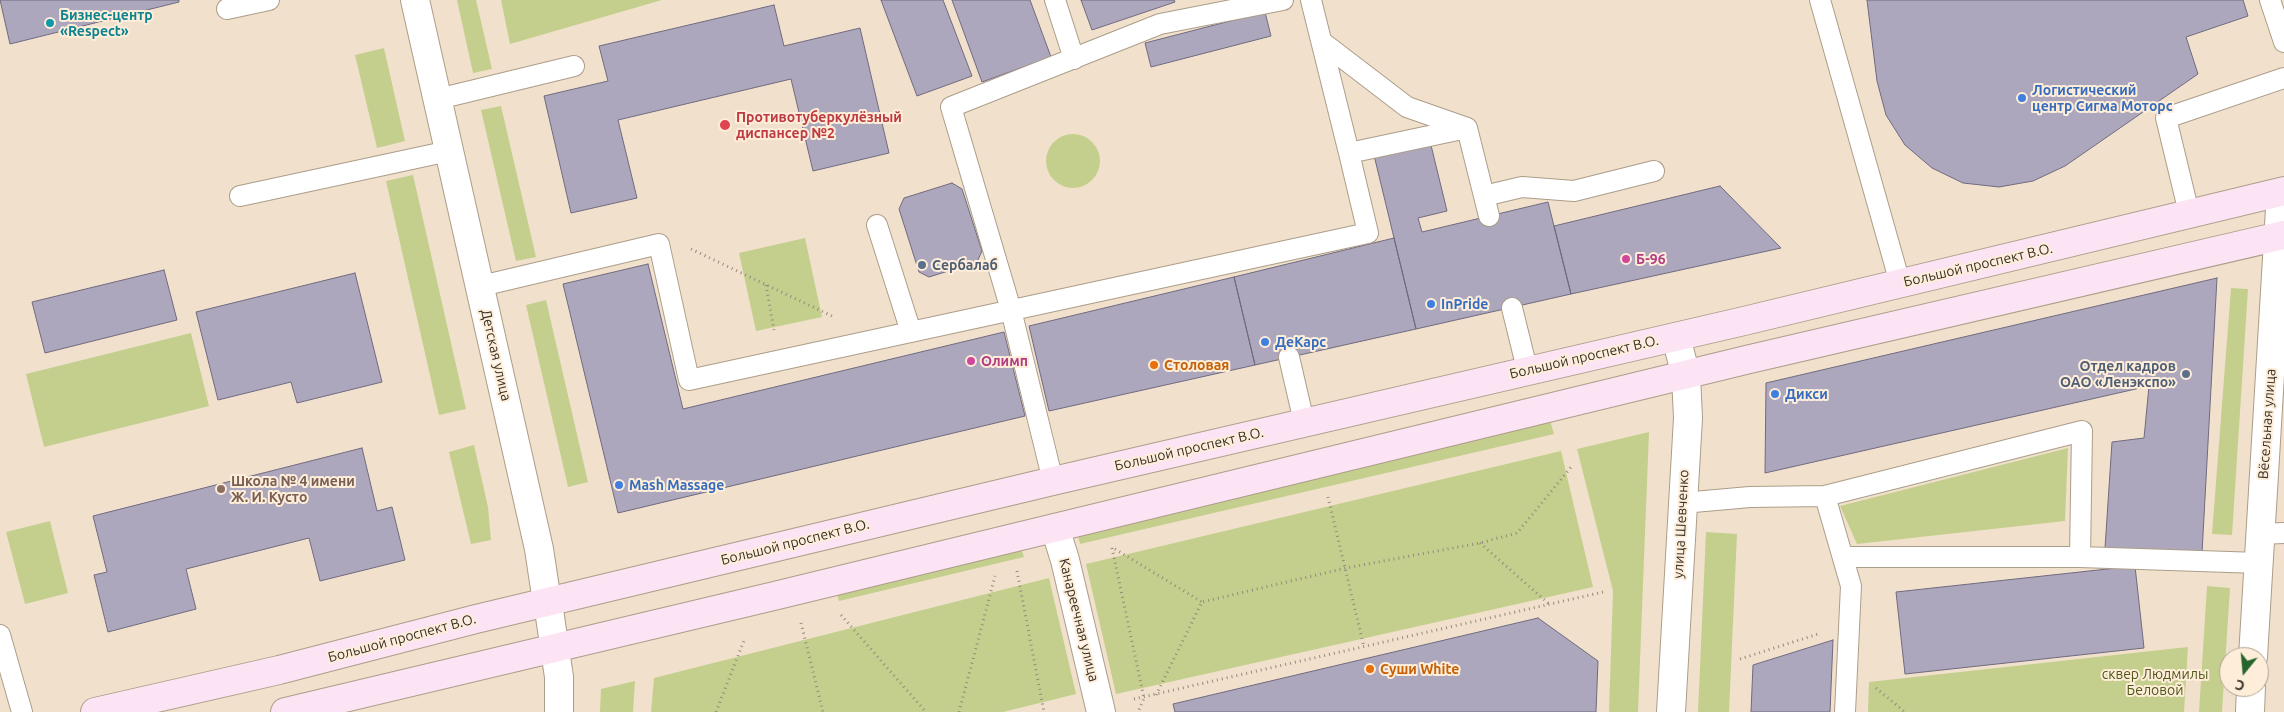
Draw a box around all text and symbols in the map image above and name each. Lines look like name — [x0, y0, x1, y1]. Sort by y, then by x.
place label: Бизнес-центр «Respect» — [60, 7, 153, 40]
marker: Бизнес-центр «Respect» — [44, 17, 56, 29]
place label: Логистический центр Сигма Моторс — [2032, 82, 2173, 114]
marker: Логистический центр Сигма Моторс — [2016, 92, 2028, 104]
place label: Противотуберкулёзный диспансер №2 — [736, 109, 902, 142]
marker: Противотуберкулёзный диспансер №2 — [718, 118, 732, 132]
street label: Большой проспект В.О. — [1902, 240, 2054, 290]
place label: Б-96 — [1636, 251, 1666, 267]
marker: Б-96 — [1620, 253, 1632, 265]
place label: Сербалаб — [932, 257, 998, 273]
marker: Сербалаб — [916, 259, 928, 271]
place label: InPride — [1441, 296, 1488, 312]
marker: InPride — [1425, 298, 1437, 310]
street label: Детская улица — [477, 307, 515, 403]
street label: Большой проспект В.О. — [1508, 332, 1660, 382]
place label: ДеКарс — [1275, 334, 1326, 350]
marker: ДеКарс — [1259, 336, 1271, 348]
place label: Олимп — [981, 353, 1028, 369]
marker: Олимп — [965, 355, 977, 367]
place label: Столовая — [1164, 357, 1229, 373]
place label: Отдел кадров ОАО «Ленэкспо» — [2060, 358, 2176, 391]
marker: Столовая — [1148, 359, 1160, 371]
marker: Отдел кадров ОАО «Ленэкспо» — [2180, 368, 2192, 380]
street label: Вёсельная улица — [2255, 368, 2279, 480]
place label: Дикси — [1785, 386, 1828, 402]
marker: Дикси — [1769, 388, 1781, 400]
street label: Большой проспект В.О. — [1113, 424, 1265, 474]
street label: улица Шевченко — [1670, 469, 1692, 579]
place label: Школа № 4 имени Ж. И. Кусто — [231, 473, 355, 506]
place label: Mash Massage — [629, 477, 724, 493]
marker: Mash Massage — [613, 479, 625, 491]
marker: Школа № 4 имени Ж. И. Кусто — [215, 483, 227, 495]
street label: Большой проспект В.О. — [719, 515, 871, 569]
street label: Канареечная улица — [1056, 557, 1102, 683]
street label: Большой проспект В.О. — [326, 610, 478, 666]
north arrow — [2219, 647, 2269, 697]
place label: Суши White — [1380, 661, 1459, 677]
marker: Суши White — [1364, 663, 1376, 675]
park label: сквер Людмилы Беловой — [2102, 666, 2208, 699]
text: С — [2233, 676, 2247, 694]

